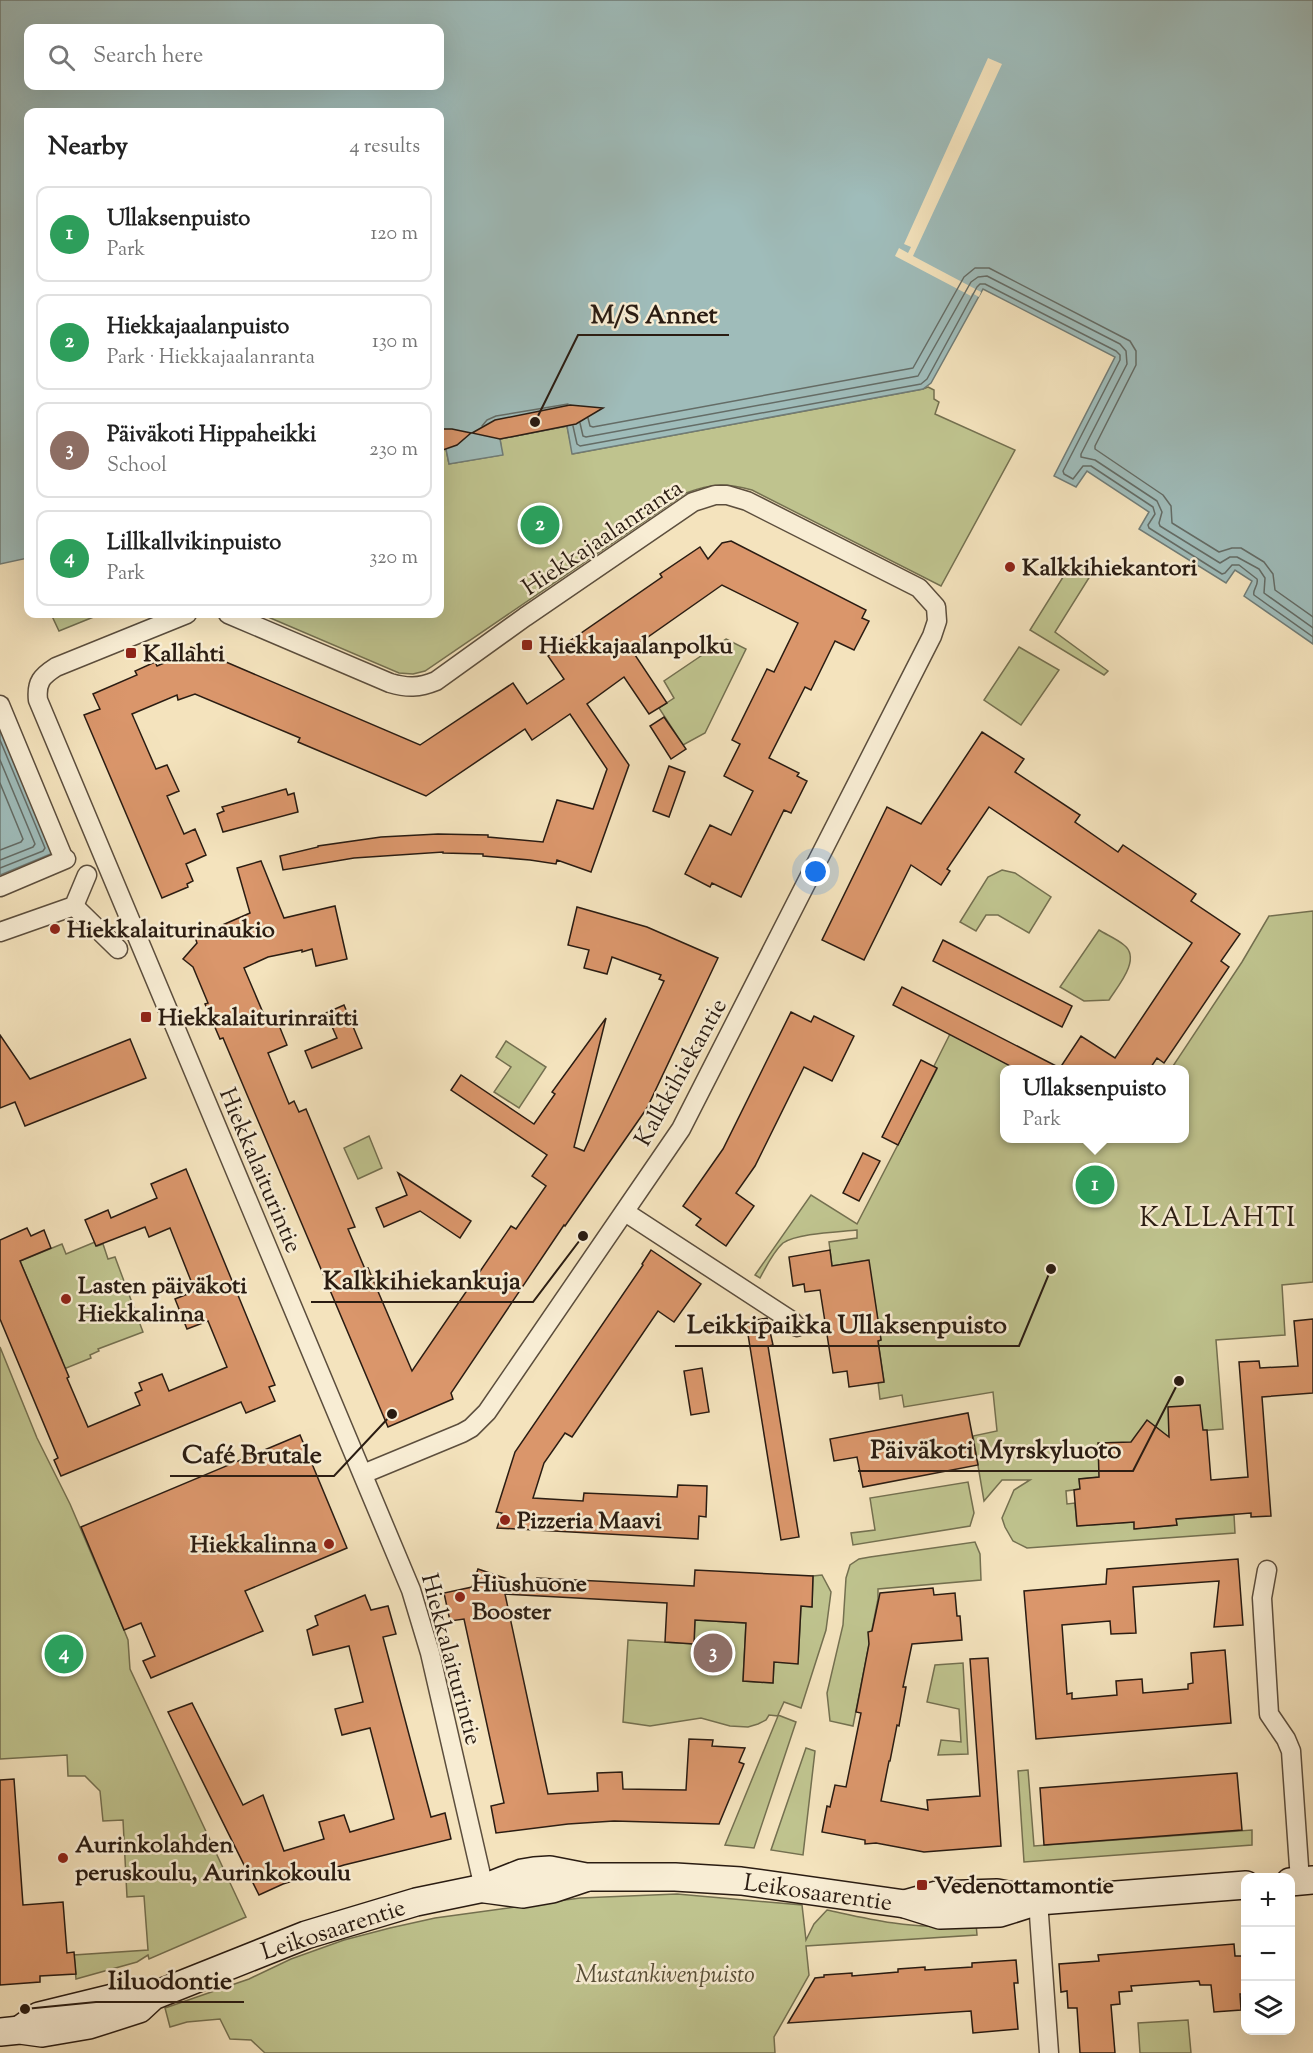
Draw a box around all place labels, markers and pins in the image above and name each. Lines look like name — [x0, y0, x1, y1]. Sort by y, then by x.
callout: M/S Annet — [578, 291, 729, 335]
pin: 2 — [520, 502, 560, 548]
place label: Kalkkihiekantori — [1022, 552, 1198, 586]
marker: Kalkkihiekantori — [1003, 560, 1017, 574]
place label: Hiekkajaalanpolku — [539, 630, 733, 664]
place label: Kallahti — [143, 638, 225, 672]
marker: Hiekkajaalanpolku — [520, 638, 534, 652]
marker: Kallahti — [124, 646, 138, 660]
place label: Hiekkalaiturinaukio — [67, 914, 275, 948]
marker: Hiekkalaiturinaukio — [48, 922, 62, 936]
place label: Hiekkalaiturinraitti — [158, 1002, 358, 1036]
marker: Hiekkalaiturinraitti — [139, 1010, 153, 1024]
pin: 1 — [1076, 1162, 1114, 1208]
callout: Kalkkihiekankuja — [311, 1258, 533, 1302]
place label: Lasten päiväkoti Hiekkalinna — [78, 1270, 247, 1332]
marker: Lasten päiväkoti Hiekkalinna — [59, 1292, 73, 1306]
callout: Leikkipaikka Ullaksenpuisto — [675, 1302, 1019, 1346]
callout: Päiväkoti Myrskyluoto — [858, 1427, 1133, 1471]
callout: Café Brutale — [170, 1432, 334, 1476]
place label: Pizzeria Maavi — [517, 1505, 662, 1539]
marker: Pizzeria Maavi — [498, 1513, 512, 1527]
place label: Hiekkalinna — [190, 1529, 318, 1563]
marker: Hiekkalinna — [322, 1537, 336, 1551]
place label: Hiushuone Booster — [472, 1568, 587, 1630]
marker: Hiushuone Booster — [453, 1590, 467, 1604]
pin: 3 — [694, 1630, 732, 1676]
pin: 4 — [44, 1632, 84, 1676]
place label: Aurinkolahden peruskoulu, Aurinkokoulu — [75, 1829, 351, 1891]
marker: Aurinkolahden peruskoulu, Aurinkokoulu — [56, 1851, 70, 1865]
place label: Vedenottamontie — [934, 1870, 1114, 1904]
marker: Vedenottamontie — [915, 1878, 929, 1892]
callout: Iiluodontie — [96, 1958, 244, 2002]

